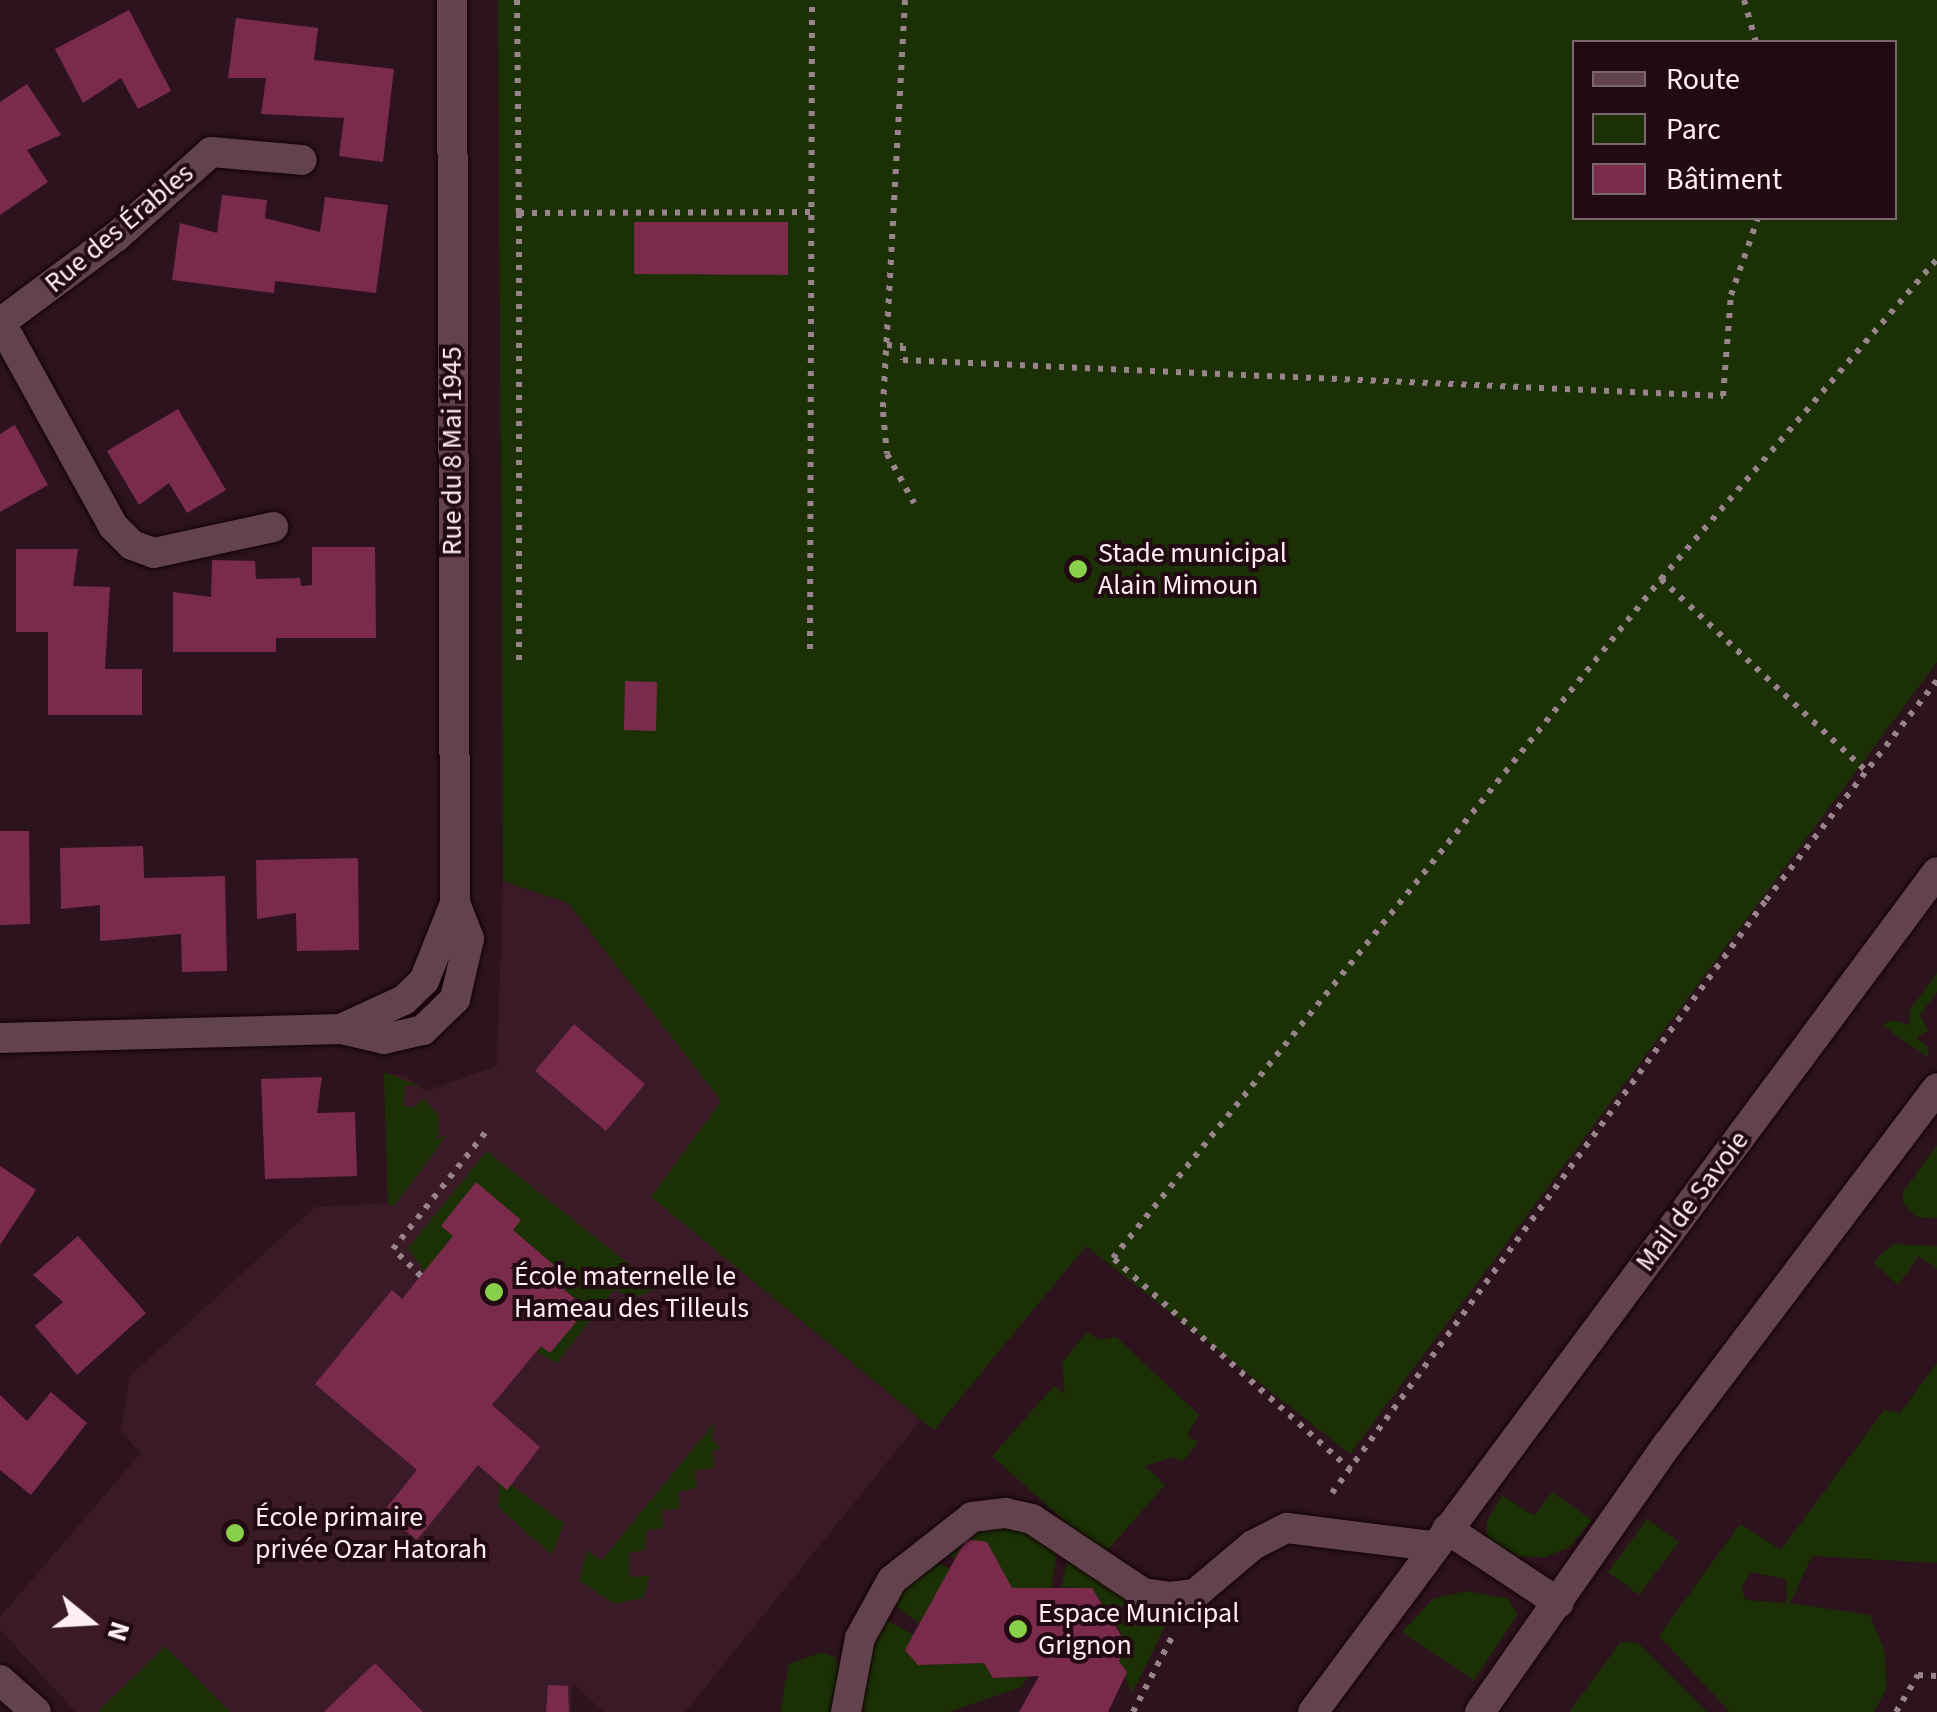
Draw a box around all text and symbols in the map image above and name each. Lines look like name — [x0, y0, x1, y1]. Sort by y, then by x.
legend — [1572, 40, 1897, 220]
text: Route — [1666, 58, 1740, 101]
text: Parc — [1666, 108, 1721, 151]
street label: Rue des Érables — [38, 156, 200, 300]
text: Bâtiment — [1666, 158, 1782, 201]
street label: Rue du 8 Mai 1945 — [435, 346, 469, 556]
place label: Stade municipal Alain Mimoun — [1098, 536, 1287, 602]
marker: Stade municipal Alain Mimoun — [1067, 558, 1089, 580]
street label: Mail de Savoie — [1628, 1124, 1756, 1278]
place label: École maternelle le Hameau des Tilleuls — [514, 1259, 749, 1325]
marker: École maternelle le Hameau des Tilleuls — [483, 1281, 505, 1303]
place label: École primaire privée Ozar Hatorah — [255, 1500, 487, 1566]
marker: École primaire privée Ozar Hatorah — [224, 1522, 246, 1544]
north arrow — [40, 1572, 140, 1672]
place label: Espace Municipal Grignon — [1038, 1596, 1239, 1662]
text: N — [97, 1616, 140, 1646]
marker: Espace Municipal Grignon — [1007, 1618, 1029, 1640]

